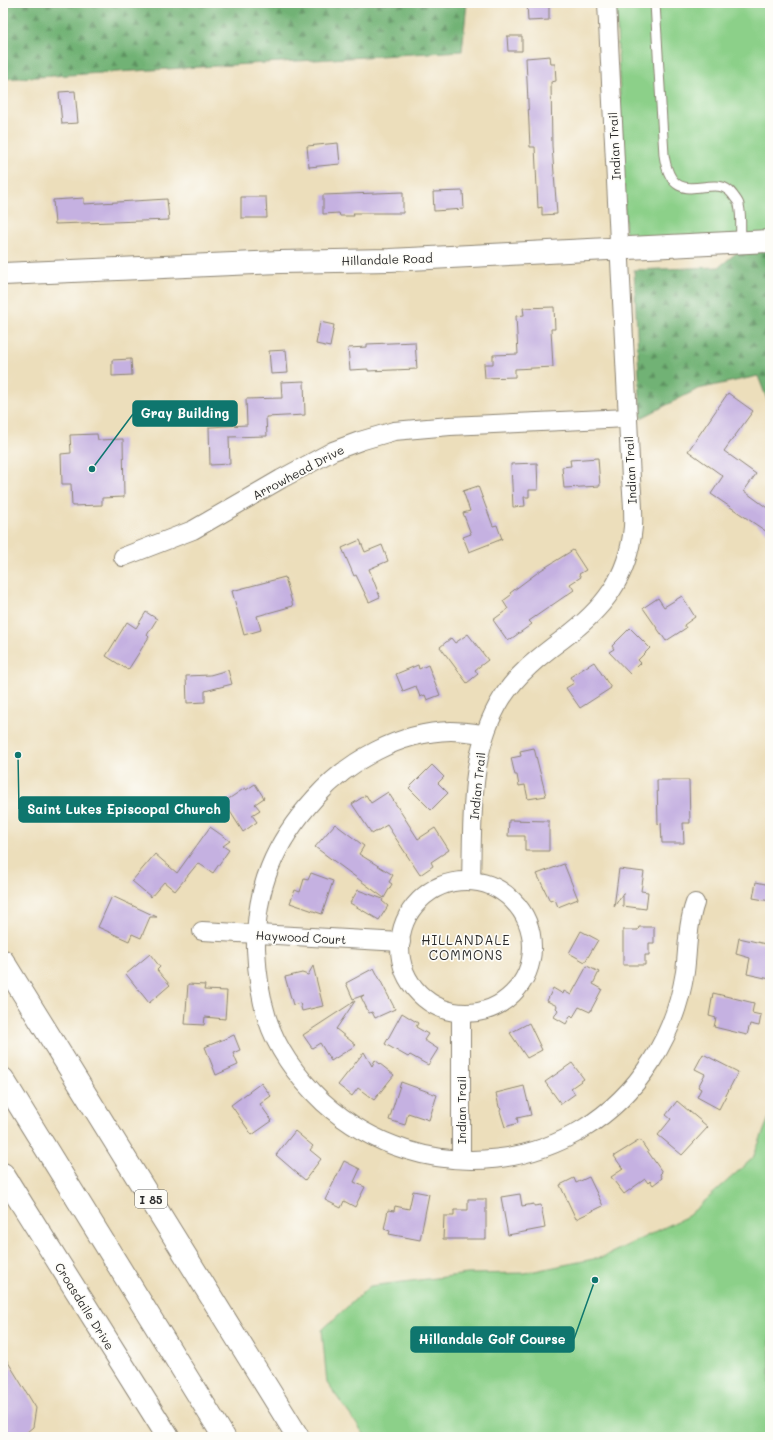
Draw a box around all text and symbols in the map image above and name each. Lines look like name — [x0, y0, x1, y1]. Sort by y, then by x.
street label: Indian Trail — [604, 112, 624, 180]
street label: Hillandale Road — [341, 249, 433, 269]
callout: Gray Building — [133, 401, 237, 426]
text: Gray Building — [141, 404, 229, 422]
street label: Indian Trail — [620, 436, 640, 504]
street label: Arrowhead Drive — [249, 441, 347, 503]
street label: Indian Trail — [465, 751, 489, 821]
callout: Saint Lukes Episcopal Church — [19, 797, 229, 822]
text: Saint Lukes Episcopal Church — [27, 800, 221, 817]
street label: Haywood Court — [255, 927, 347, 947]
district label: HILLANDALE COMMONS — [421, 931, 511, 963]
street label: Indian Trail — [453, 1076, 469, 1144]
road number: I 85 — [135, 1190, 167, 1208]
street label: Croasdaile Drive — [52, 1259, 118, 1353]
callout: Hillandale Golf Course — [411, 1327, 574, 1352]
text: Hillandale Golf Course — [418, 1330, 566, 1347]

